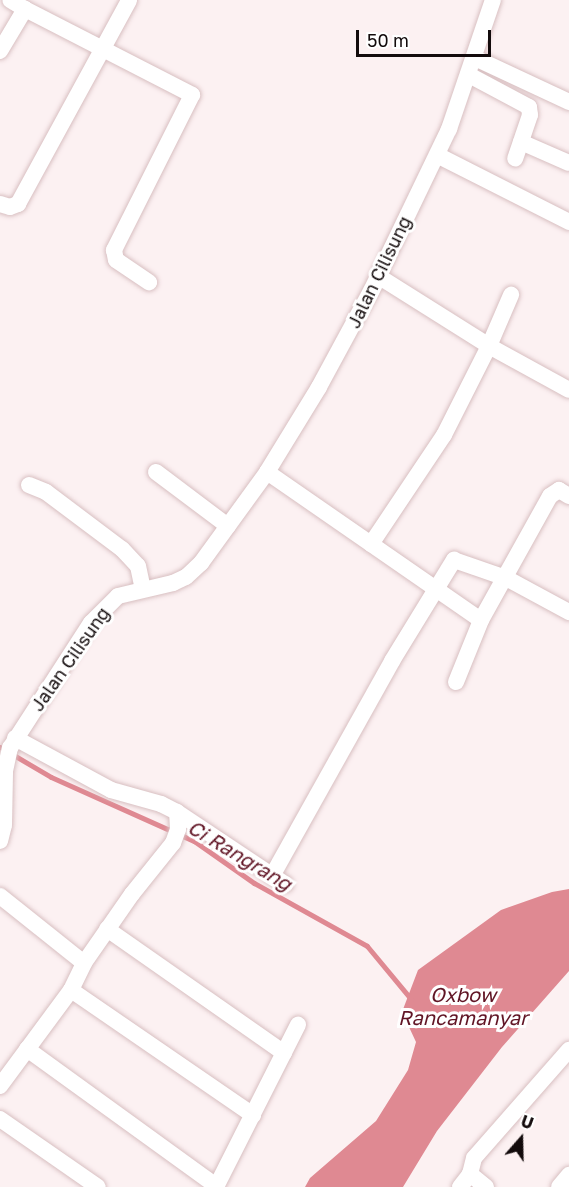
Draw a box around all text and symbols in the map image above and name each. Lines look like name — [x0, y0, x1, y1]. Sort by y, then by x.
scale bar — [359, 18, 494, 56]
text: 50 m — [367, 29, 409, 51]
street label: Jalan Cilisung — [343, 212, 415, 332]
street label: Jalan Cilisung — [26, 603, 114, 715]
water label: Ci Rangrang — [184, 815, 296, 895]
water label: Oxbow Rancamanyar — [398, 982, 528, 1029]
north arrow — [491, 1109, 551, 1169]
text: U — [518, 1111, 536, 1133]

